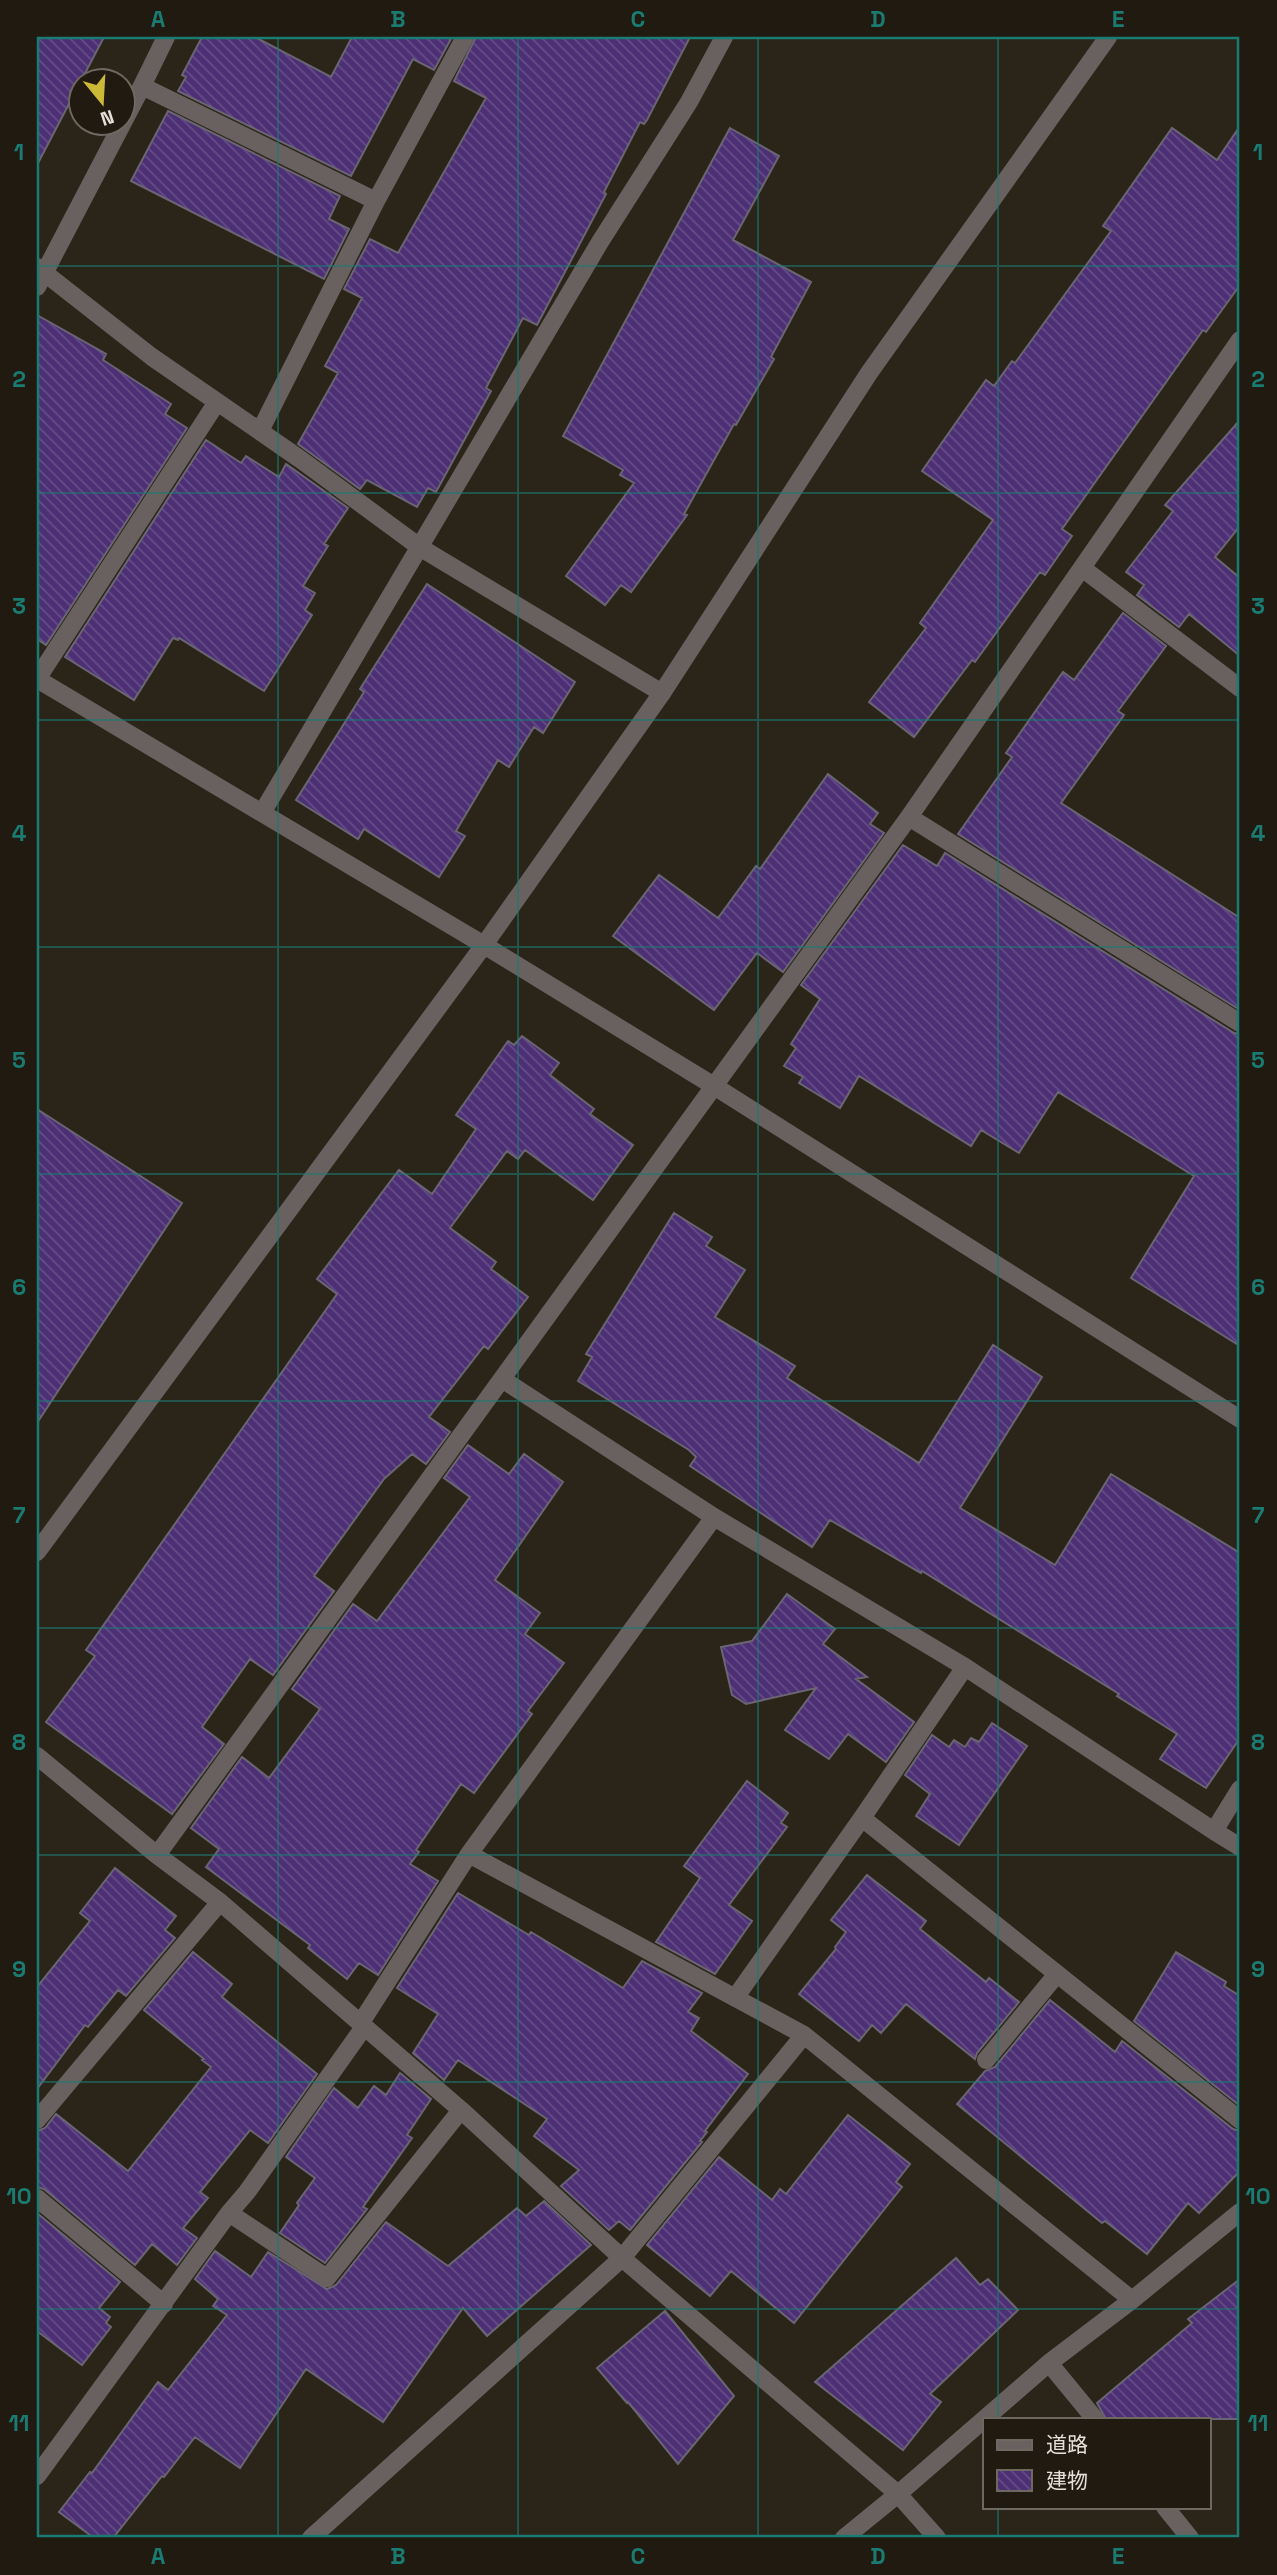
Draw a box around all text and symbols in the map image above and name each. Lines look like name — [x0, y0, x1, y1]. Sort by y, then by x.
text: A — [151, 4, 166, 34]
text: B — [390, 4, 406, 34]
text: C — [631, 4, 645, 34]
text: D — [870, 4, 886, 34]
text: E — [1112, 4, 1124, 34]
north arrow — [66, 66, 136, 136]
text: N — [97, 104, 117, 132]
text: 1 — [14, 137, 24, 167]
text: 1 — [1253, 137, 1263, 167]
text: 2 — [12, 364, 26, 394]
text: 2 — [1251, 364, 1265, 394]
text: 3 — [12, 591, 26, 621]
text: 3 — [1251, 591, 1265, 621]
text: 4 — [12, 818, 27, 848]
text: 4 — [1251, 818, 1266, 848]
text: 5 — [12, 1045, 26, 1075]
text: 5 — [1251, 1045, 1265, 1075]
text: 6 — [12, 1272, 26, 1302]
text: 6 — [1251, 1272, 1265, 1302]
text: 7 — [13, 1500, 26, 1530]
text: 7 — [1252, 1500, 1265, 1530]
text: 8 — [12, 1727, 26, 1757]
text: 8 — [1251, 1727, 1265, 1757]
text: 9 — [12, 1954, 26, 1984]
text: 9 — [1251, 1954, 1265, 1984]
text: 10 — [6, 2181, 32, 2211]
text: 10 — [1245, 2181, 1271, 2211]
text: 11 — [9, 2408, 29, 2438]
text: 11 — [1248, 2408, 1268, 2438]
legend — [983, 2418, 1210, 2508]
text: 道路 — [1046, 2431, 1088, 2458]
text: 建物 — [1046, 2467, 1088, 2494]
text: A — [151, 2541, 166, 2571]
text: B — [390, 2541, 406, 2571]
text: C — [631, 2541, 645, 2571]
text: D — [870, 2541, 886, 2571]
text: E — [1112, 2541, 1124, 2571]

